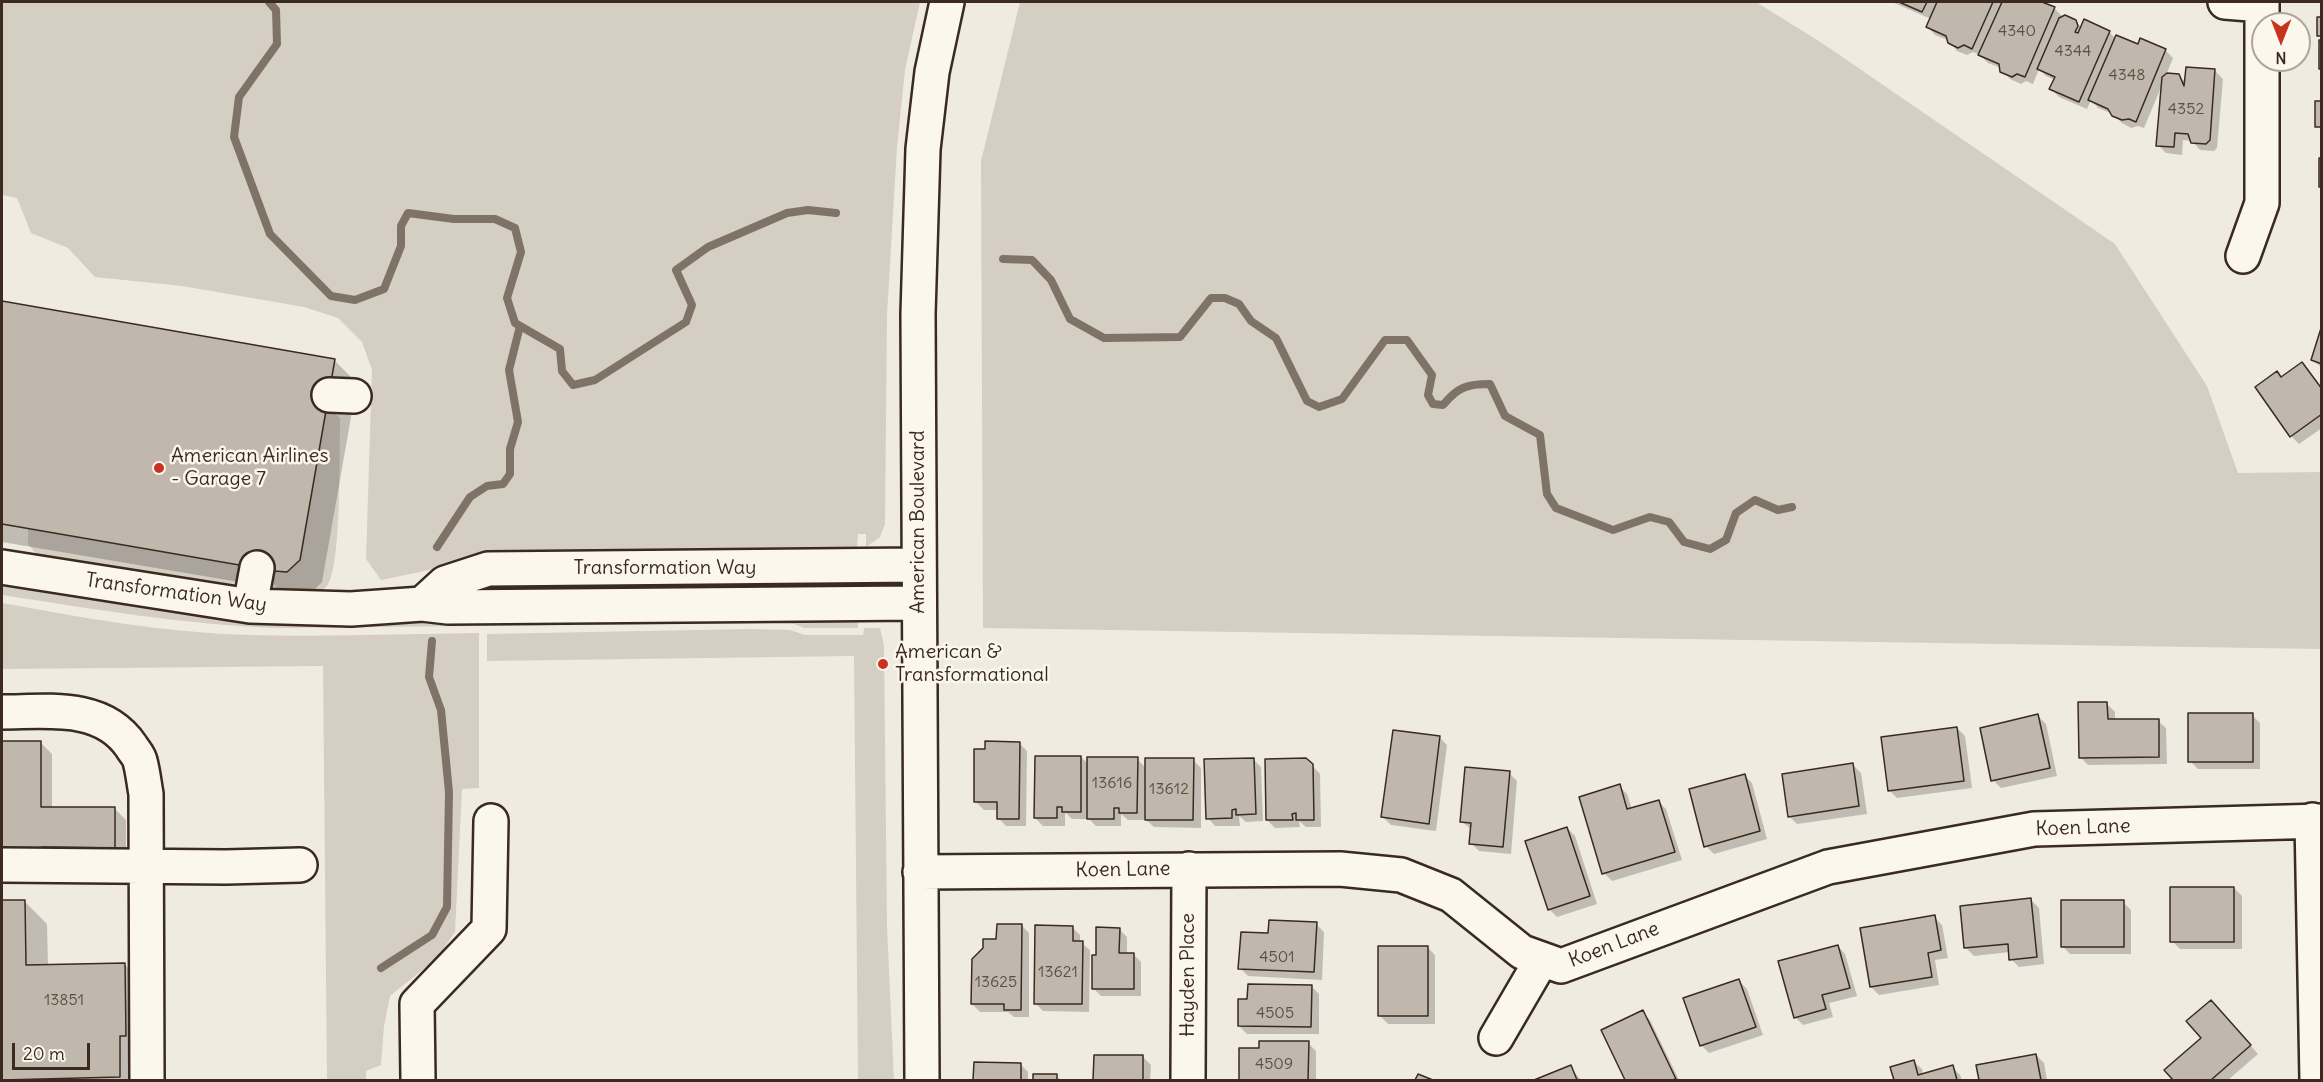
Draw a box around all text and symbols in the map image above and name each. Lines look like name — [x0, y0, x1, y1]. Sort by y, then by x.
north arrow — [2251, 12, 2311, 72]
house number: 4340 — [1998, 21, 2036, 41]
house number: 4344 — [2055, 41, 2091, 61]
text: N — [2275, 48, 2287, 68]
house number: 4348 — [2109, 65, 2145, 85]
house number: 4352 — [2168, 99, 2204, 119]
street label: American Boulevard — [906, 430, 930, 614]
place label: American Airlines - Garage 7 — [171, 444, 328, 491]
marker: American Airlines - Garage 7 — [152, 461, 166, 475]
street label: Transformation Way — [574, 556, 756, 580]
street label: Transformation Way — [84, 568, 268, 618]
place label: American & Transformational — [895, 640, 1049, 687]
marker: American & Transformational — [876, 657, 890, 671]
house number: 13616 — [1092, 773, 1132, 793]
house number: 13612 — [1149, 779, 1189, 799]
street label: Koen Lane — [2035, 814, 2131, 842]
street label: Koen Lane — [1075, 857, 1171, 883]
street label: Hayden Place — [1176, 913, 1200, 1037]
street label: Koen Lane — [1565, 917, 1663, 973]
house number: 4501 — [1259, 947, 1295, 967]
house number: 13621 — [1038, 962, 1078, 982]
house number: 13625 — [975, 972, 1017, 992]
house number: 13851 — [44, 990, 84, 1010]
house number: 4505 — [1256, 1003, 1294, 1023]
scale bar — [15, 1031, 93, 1069]
text: 20 m — [23, 1042, 65, 1065]
house number: 4509 — [1255, 1054, 1293, 1074]

